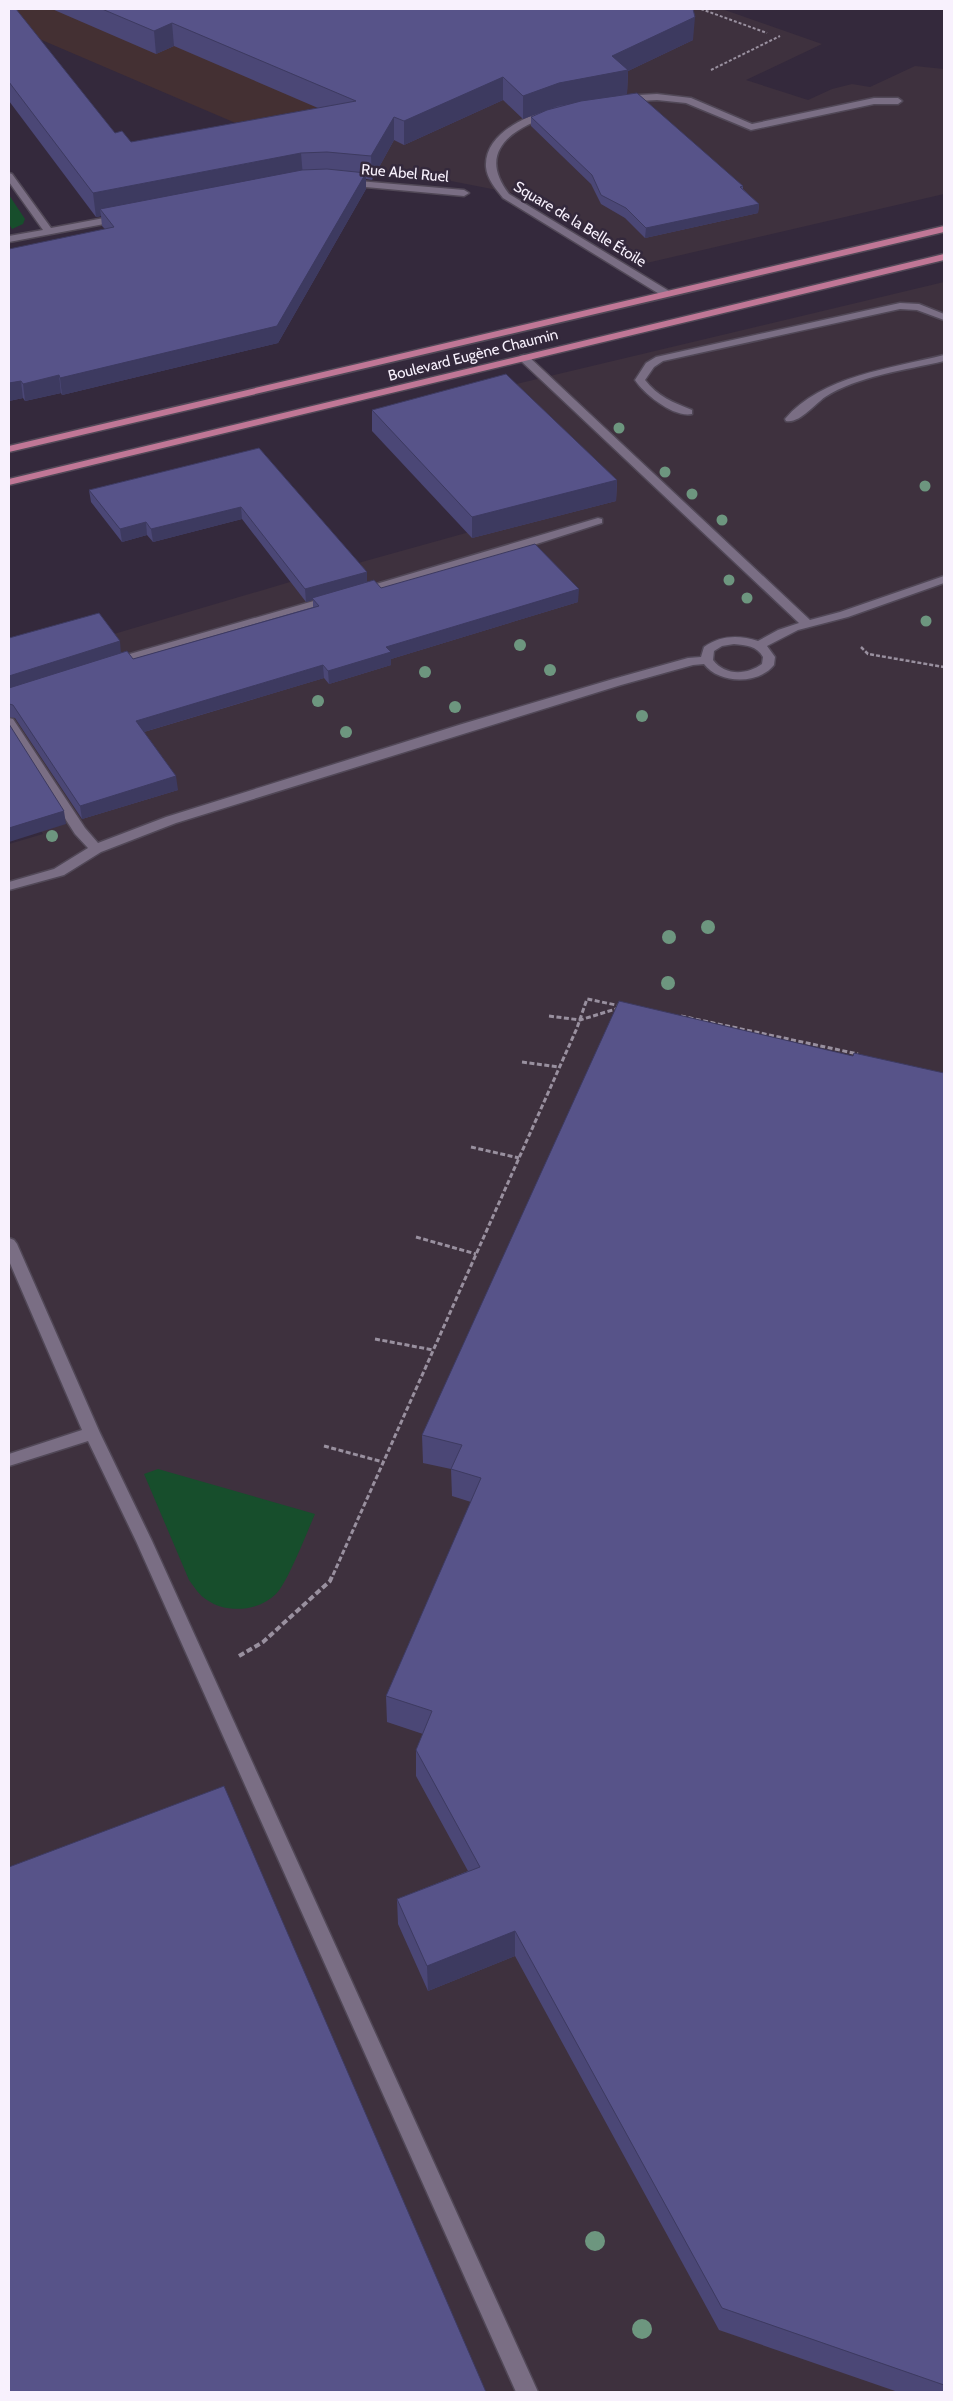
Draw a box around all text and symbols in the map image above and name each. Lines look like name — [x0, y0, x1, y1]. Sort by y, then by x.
street label: Rue Abel Ruel — [360, 160, 450, 186]
street label: Square de la Belle Étoile — [510, 176, 650, 271]
street label: Boulevard Eugène Chaumin — [386, 325, 560, 385]

